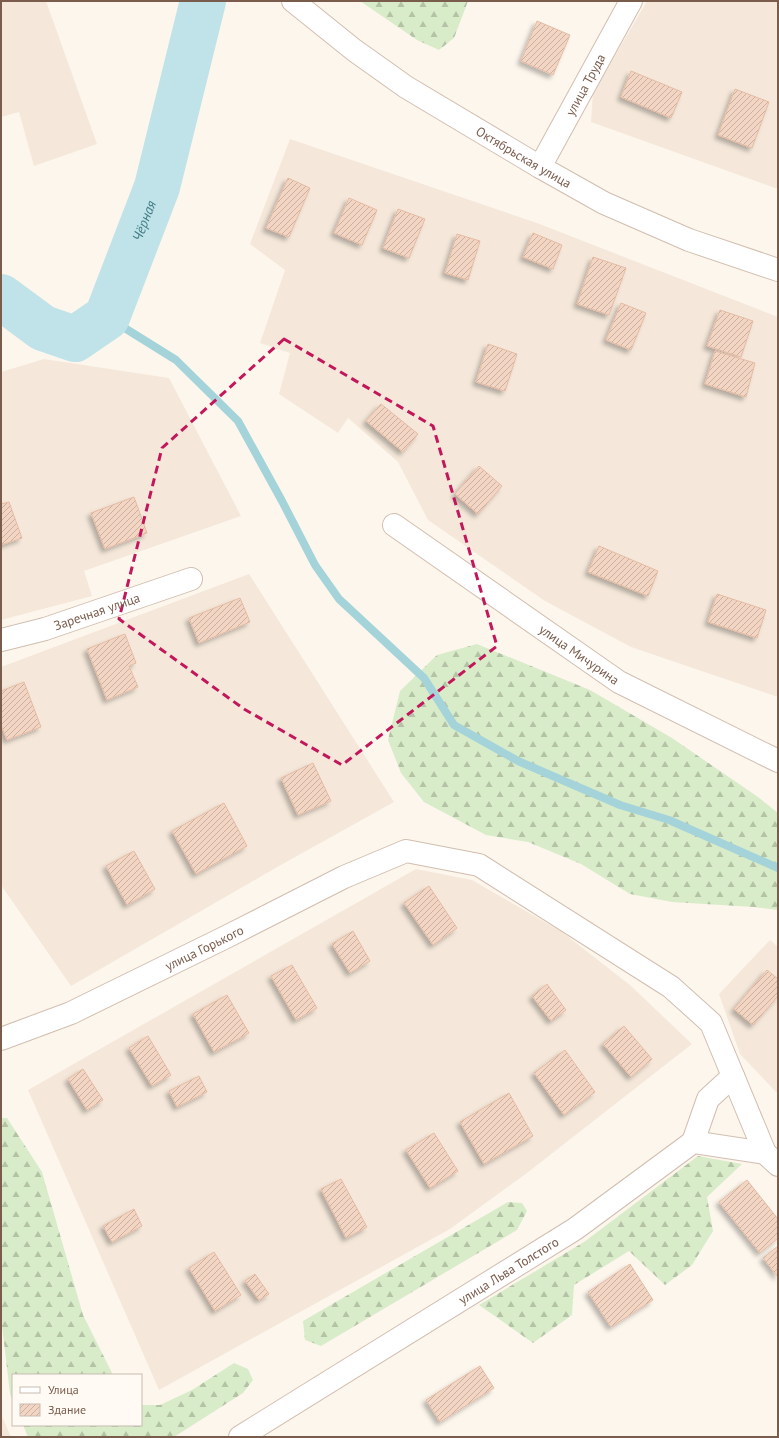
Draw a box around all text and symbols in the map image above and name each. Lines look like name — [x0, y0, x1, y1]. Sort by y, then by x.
street label: улица Труда — [562, 51, 609, 119]
street label: Октябрьская улица — [473, 123, 574, 192]
water label: Чёрная — [128, 197, 160, 244]
street label: Заречная улица — [52, 589, 142, 634]
street label: улица Мичурина — [536, 621, 623, 689]
street label: улица Горького — [162, 921, 247, 975]
street label: улица Льва Толстого — [455, 1233, 562, 1308]
legend — [12, 1374, 142, 1426]
text: Улица — [48, 1382, 79, 1397]
text: Здание — [48, 1402, 86, 1417]

